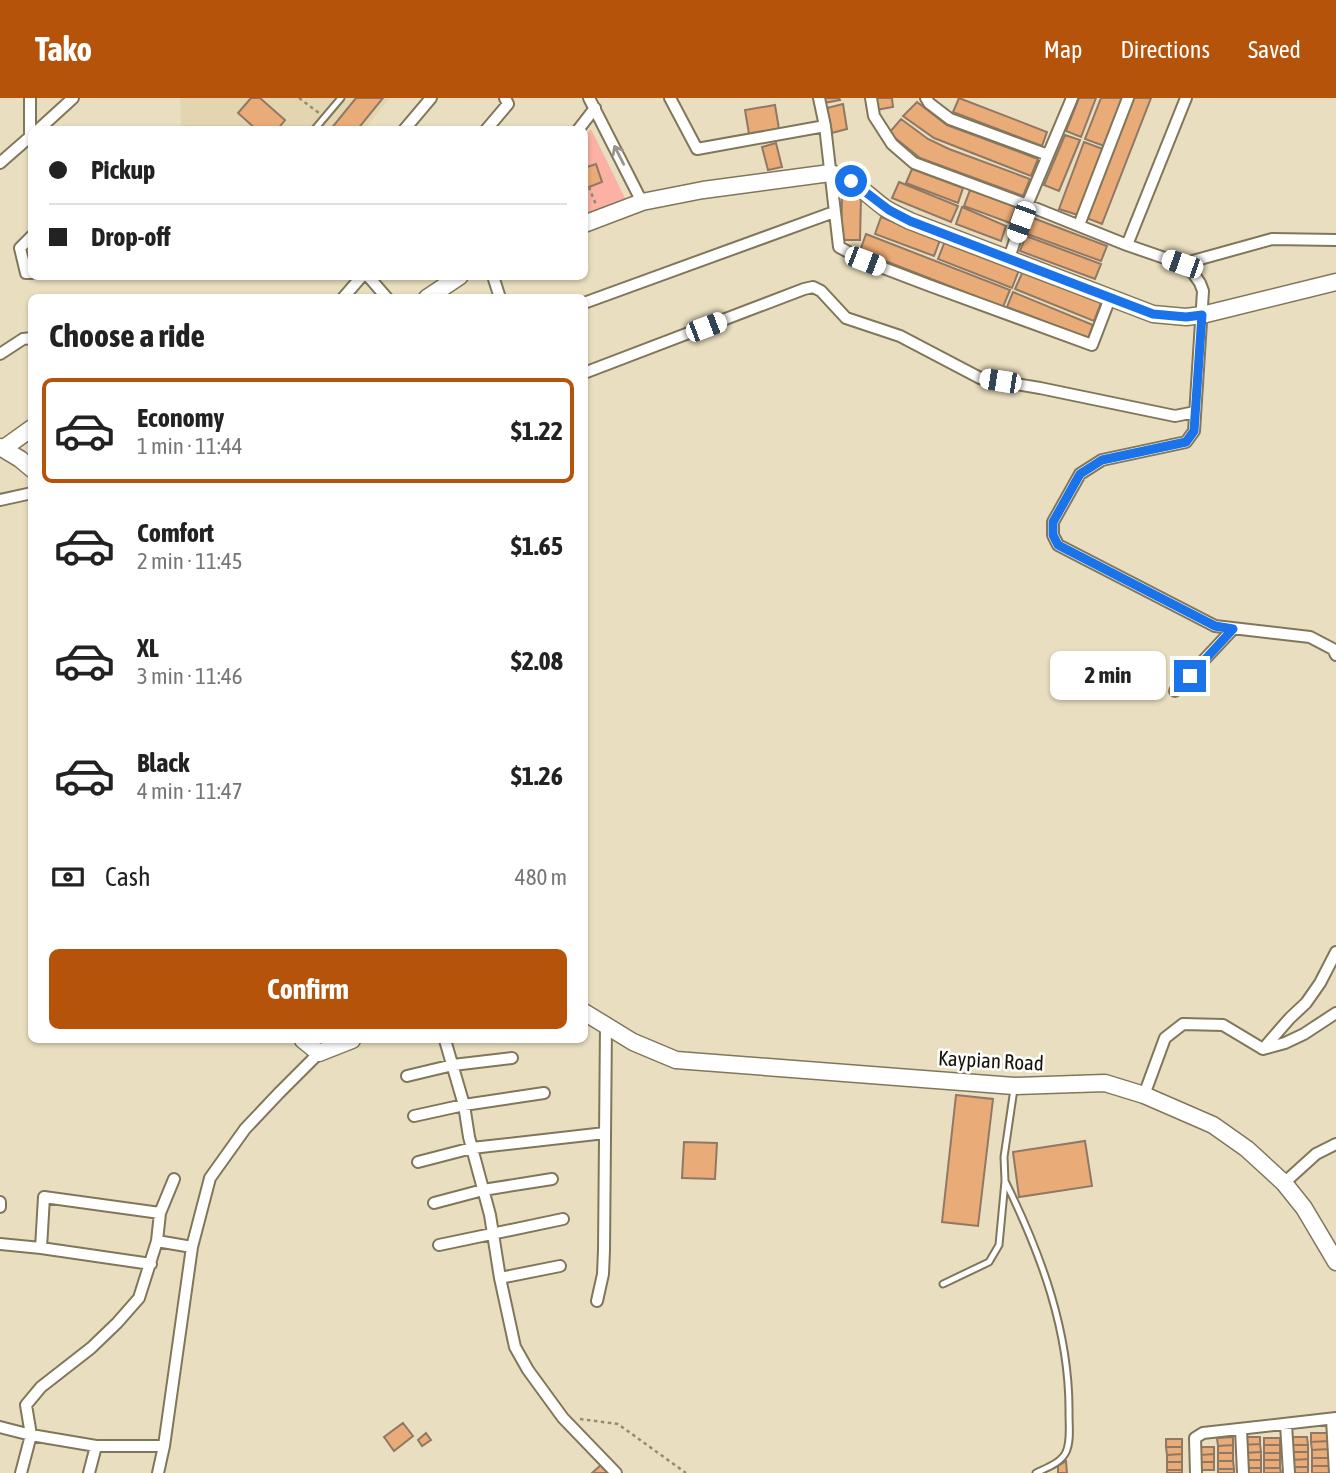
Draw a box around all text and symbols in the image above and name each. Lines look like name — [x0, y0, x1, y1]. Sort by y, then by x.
text: Tako — [35, 30, 92, 68]
text: Map — [1044, 36, 1082, 63]
text: Directions — [1120, 36, 1210, 63]
text: Saved — [1248, 36, 1301, 63]
one-way arrow — [611, 145, 625, 166]
text: Pickup — [91, 155, 155, 185]
route start — [835, 165, 867, 197]
car — [1004, 199, 1039, 245]
text: Drop-off — [91, 222, 171, 252]
car — [842, 244, 889, 278]
car — [1159, 247, 1206, 281]
car — [683, 310, 730, 344]
text: Choose a ride — [49, 317, 205, 354]
car — [978, 367, 1023, 395]
icon: car — [53, 399, 116, 462]
text: Economy — [137, 403, 224, 433]
text: $1.22 — [511, 416, 563, 446]
text: 1 min · 11:44 — [137, 433, 243, 459]
icon: car — [53, 514, 116, 577]
text: Comfort — [137, 518, 214, 548]
text: $1.65 — [511, 531, 563, 561]
text: 2 min · 11:45 — [137, 548, 243, 574]
icon: car — [53, 629, 116, 692]
text: XL — [137, 633, 159, 663]
text: $2.08 — [511, 646, 563, 676]
callout: 2 min — [1050, 652, 1166, 700]
route end — [1174, 660, 1206, 692]
text: 2 min — [1085, 662, 1131, 688]
text: 3 min · 11:46 — [137, 663, 243, 689]
icon: car — [53, 744, 116, 807]
text: Black — [137, 748, 189, 778]
text: $1.26 — [511, 761, 563, 791]
text: 4 min · 11:47 — [137, 778, 243, 804]
icon: cash — [49, 858, 87, 896]
text: Cash — [105, 862, 151, 892]
text: 480 m — [515, 864, 567, 890]
button: Confirm — [49, 949, 567, 1029]
street label: Kaypian Road — [937, 1045, 1045, 1075]

